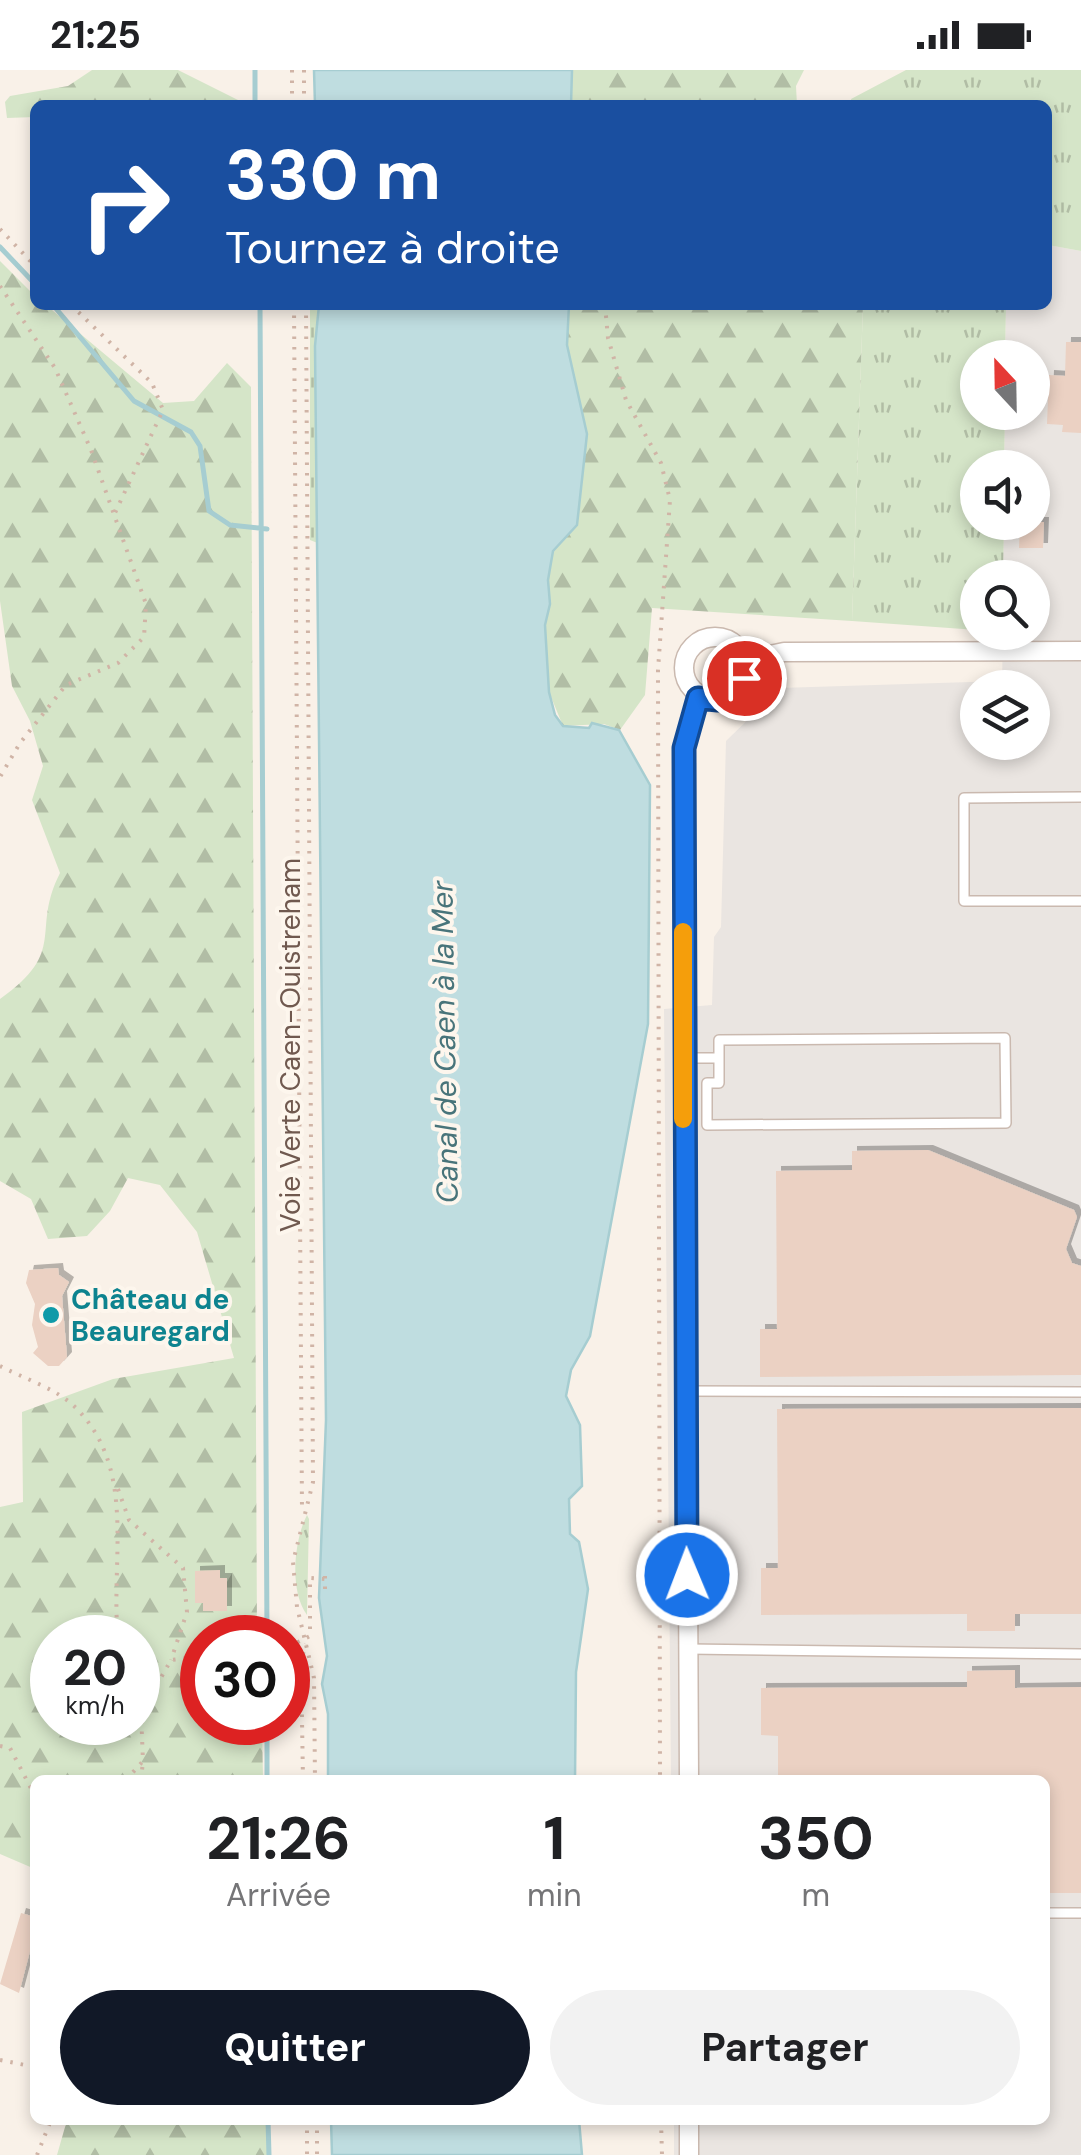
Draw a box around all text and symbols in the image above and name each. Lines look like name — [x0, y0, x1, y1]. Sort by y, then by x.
text: 21:25 — [50, 10, 141, 60]
text: 330 m — [225, 130, 441, 221]
icon: right — [60, 140, 190, 270]
text: Tournez à droite — [225, 218, 560, 277]
north arrow — [960, 340, 1050, 430]
map controls — [960, 340, 1050, 760]
button: sound — [960, 450, 1050, 540]
button: search — [960, 560, 1050, 650]
pin — [702, 636, 787, 721]
icon: arrive — [717, 651, 772, 706]
button: layers — [960, 670, 1050, 760]
street label: Voie Verte Caen-Ouistreham — [272, 858, 309, 1232]
water label: Canal de Caen à la Mer — [422, 880, 467, 1204]
place label: Château de Beauregard — [71, 1281, 230, 1350]
marker: Château de Beauregard — [40, 1304, 62, 1326]
position arrow — [635, 1523, 739, 1627]
speed limit sign: 30 — [180, 1615, 310, 1745]
text: 20 — [63, 1635, 127, 1701]
text: km/h — [65, 1689, 125, 1722]
text: 21:26 — [206, 1799, 351, 1878]
text: 1 — [543, 1799, 565, 1878]
text: 350 — [758, 1799, 874, 1878]
text: Arrivée — [226, 1874, 331, 1916]
text: min — [527, 1874, 582, 1916]
text: m — [802, 1874, 830, 1916]
button: Quitter — [60, 1990, 530, 2105]
button: Partager — [550, 1990, 1020, 2105]

